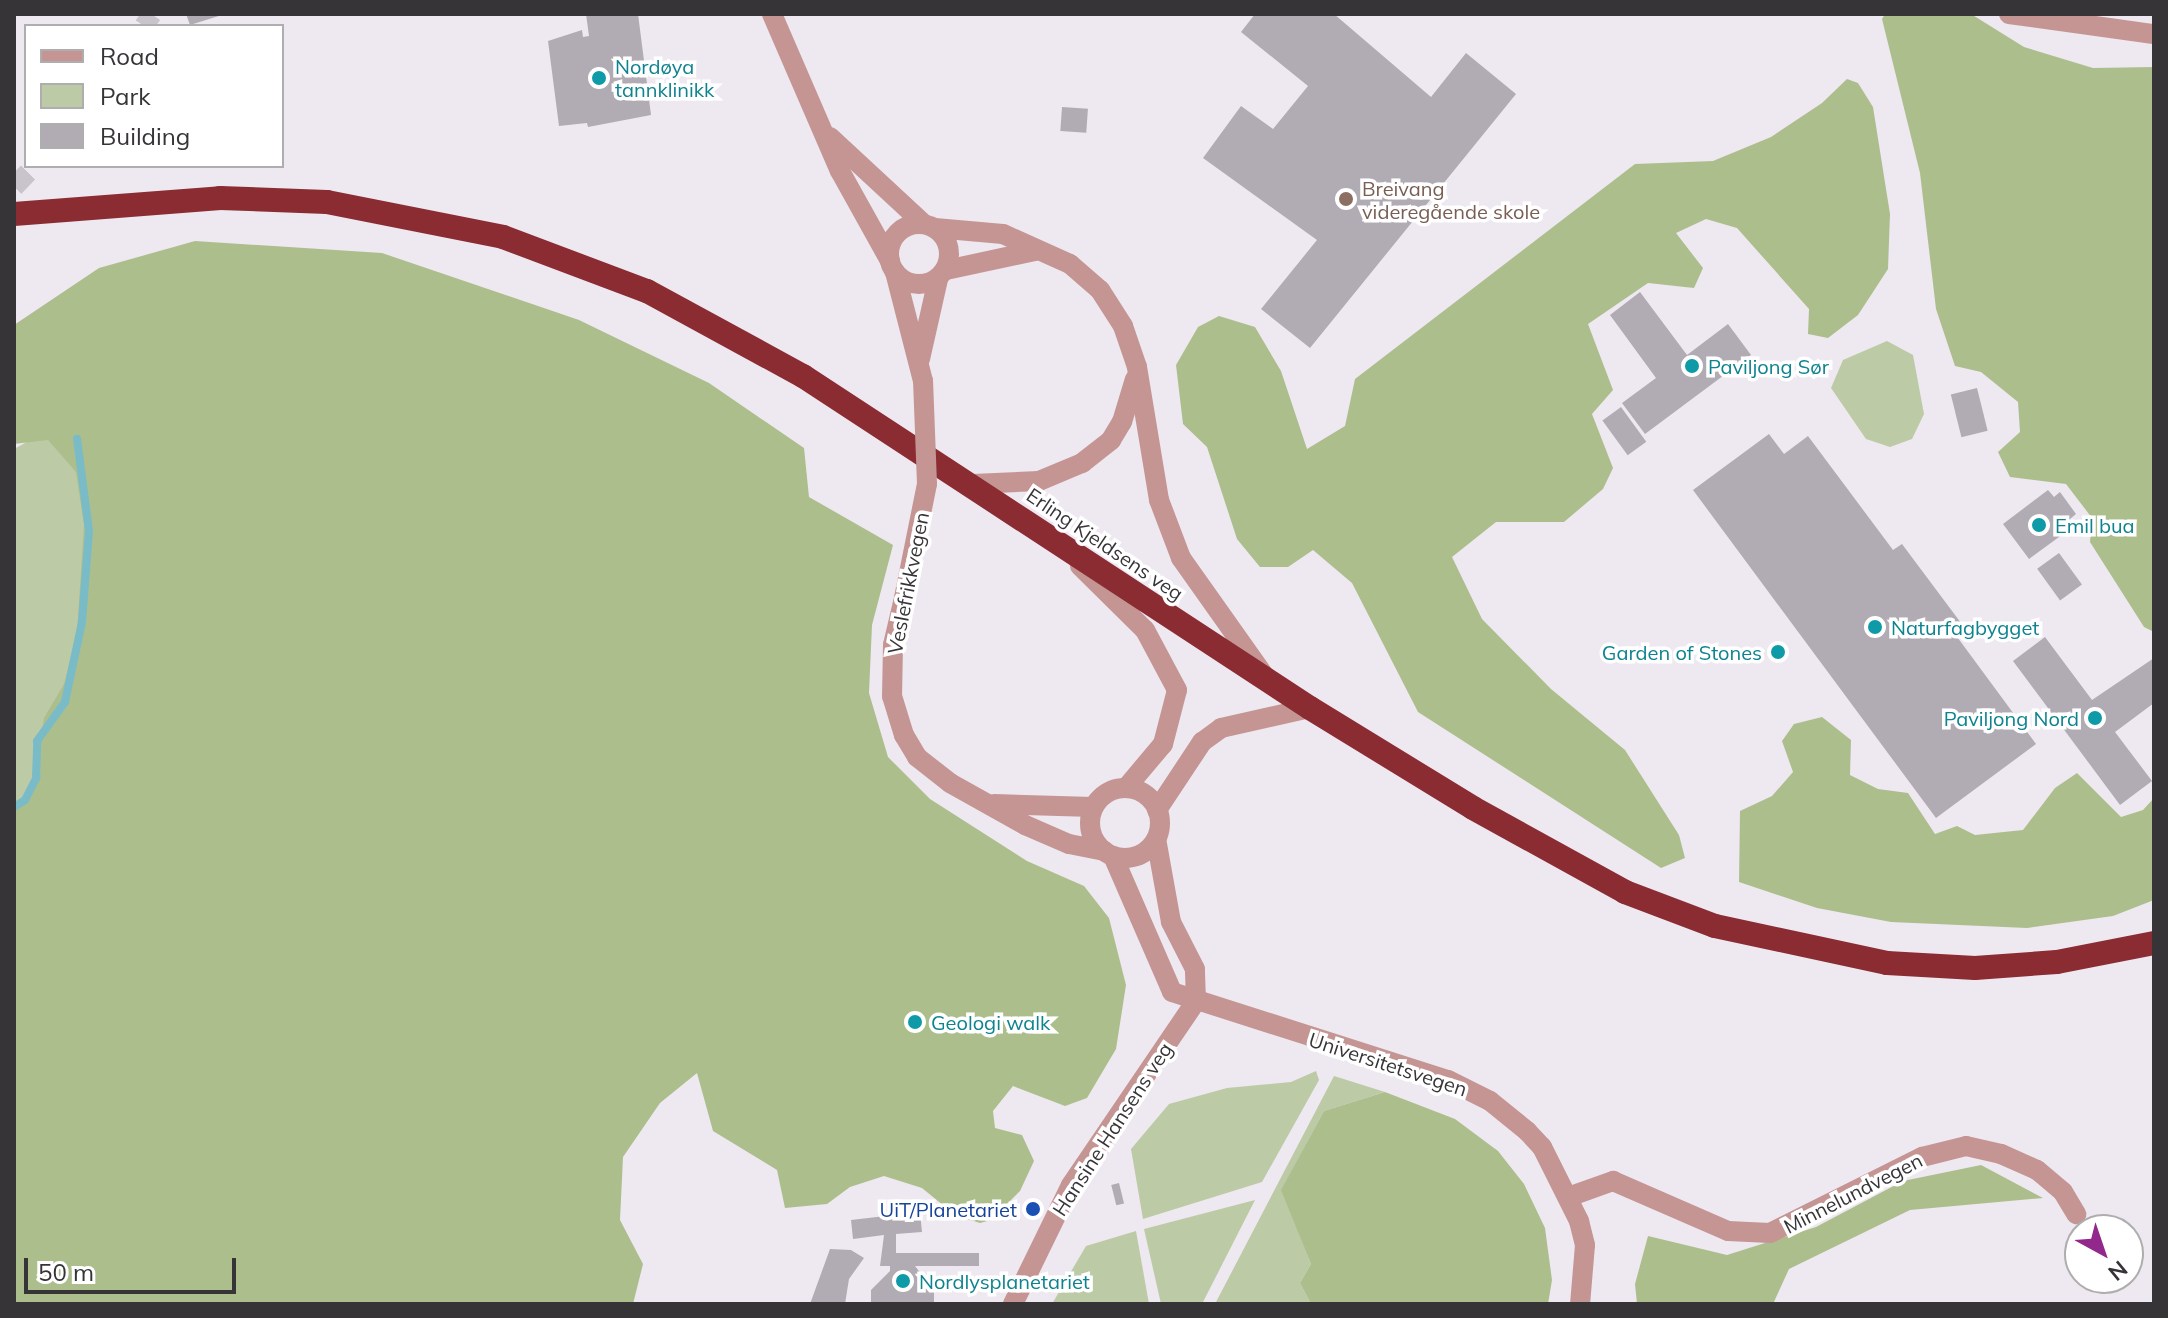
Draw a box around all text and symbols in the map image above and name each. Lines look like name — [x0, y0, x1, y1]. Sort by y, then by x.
legend — [24, 24, 284, 168]
text: Road — [100, 41, 159, 71]
place label: Nordøya tannklinikk — [615, 54, 714, 101]
marker: Nordøya tannklinikk — [590, 69, 608, 87]
text: Park — [100, 81, 151, 111]
text: Building — [100, 121, 190, 151]
place label: Breivang videregående skole — [1362, 176, 1540, 223]
marker: Breivang videregående skole — [1337, 190, 1355, 208]
place label: Paviljong Sør — [1708, 354, 1829, 378]
marker: Paviljong Sør — [1683, 357, 1701, 375]
street label: Erling Kjeldsens veg — [1022, 483, 1188, 605]
street label: Veslefrikkvegen — [882, 510, 934, 656]
place label: Emil bua — [2055, 513, 2135, 537]
marker: Emil bua — [2030, 516, 2048, 534]
place label: Naturfagbygget — [1891, 615, 2039, 639]
marker: Naturfagbygget — [1866, 618, 1884, 636]
place label: Garden of Stones — [1602, 640, 1762, 664]
marker: Garden of Stones — [1769, 643, 1787, 661]
place label: Paviljong Nord — [1944, 706, 2079, 730]
marker: Paviljong Nord — [2086, 709, 2104, 727]
place label: Geologi walk — [931, 1010, 1050, 1034]
marker: Geologi walk — [906, 1013, 924, 1031]
street label: Universitetsvegen — [1306, 1027, 1470, 1101]
street label: Hansine Hansens veg — [1047, 1038, 1177, 1220]
street label: Minnelundvegen — [1780, 1148, 1926, 1238]
place label: UiT/Planetariet — [880, 1197, 1017, 1221]
marker: UiT/Planetariet — [1024, 1200, 1042, 1218]
north arrow — [2064, 1214, 2144, 1294]
scale bar — [28, 1242, 240, 1292]
text: N — [2103, 1255, 2134, 1287]
text: 50 m — [38, 1257, 94, 1287]
place label: Nordlysplanetariet — [919, 1269, 1090, 1293]
marker: Nordlysplanetariet — [894, 1272, 912, 1290]

